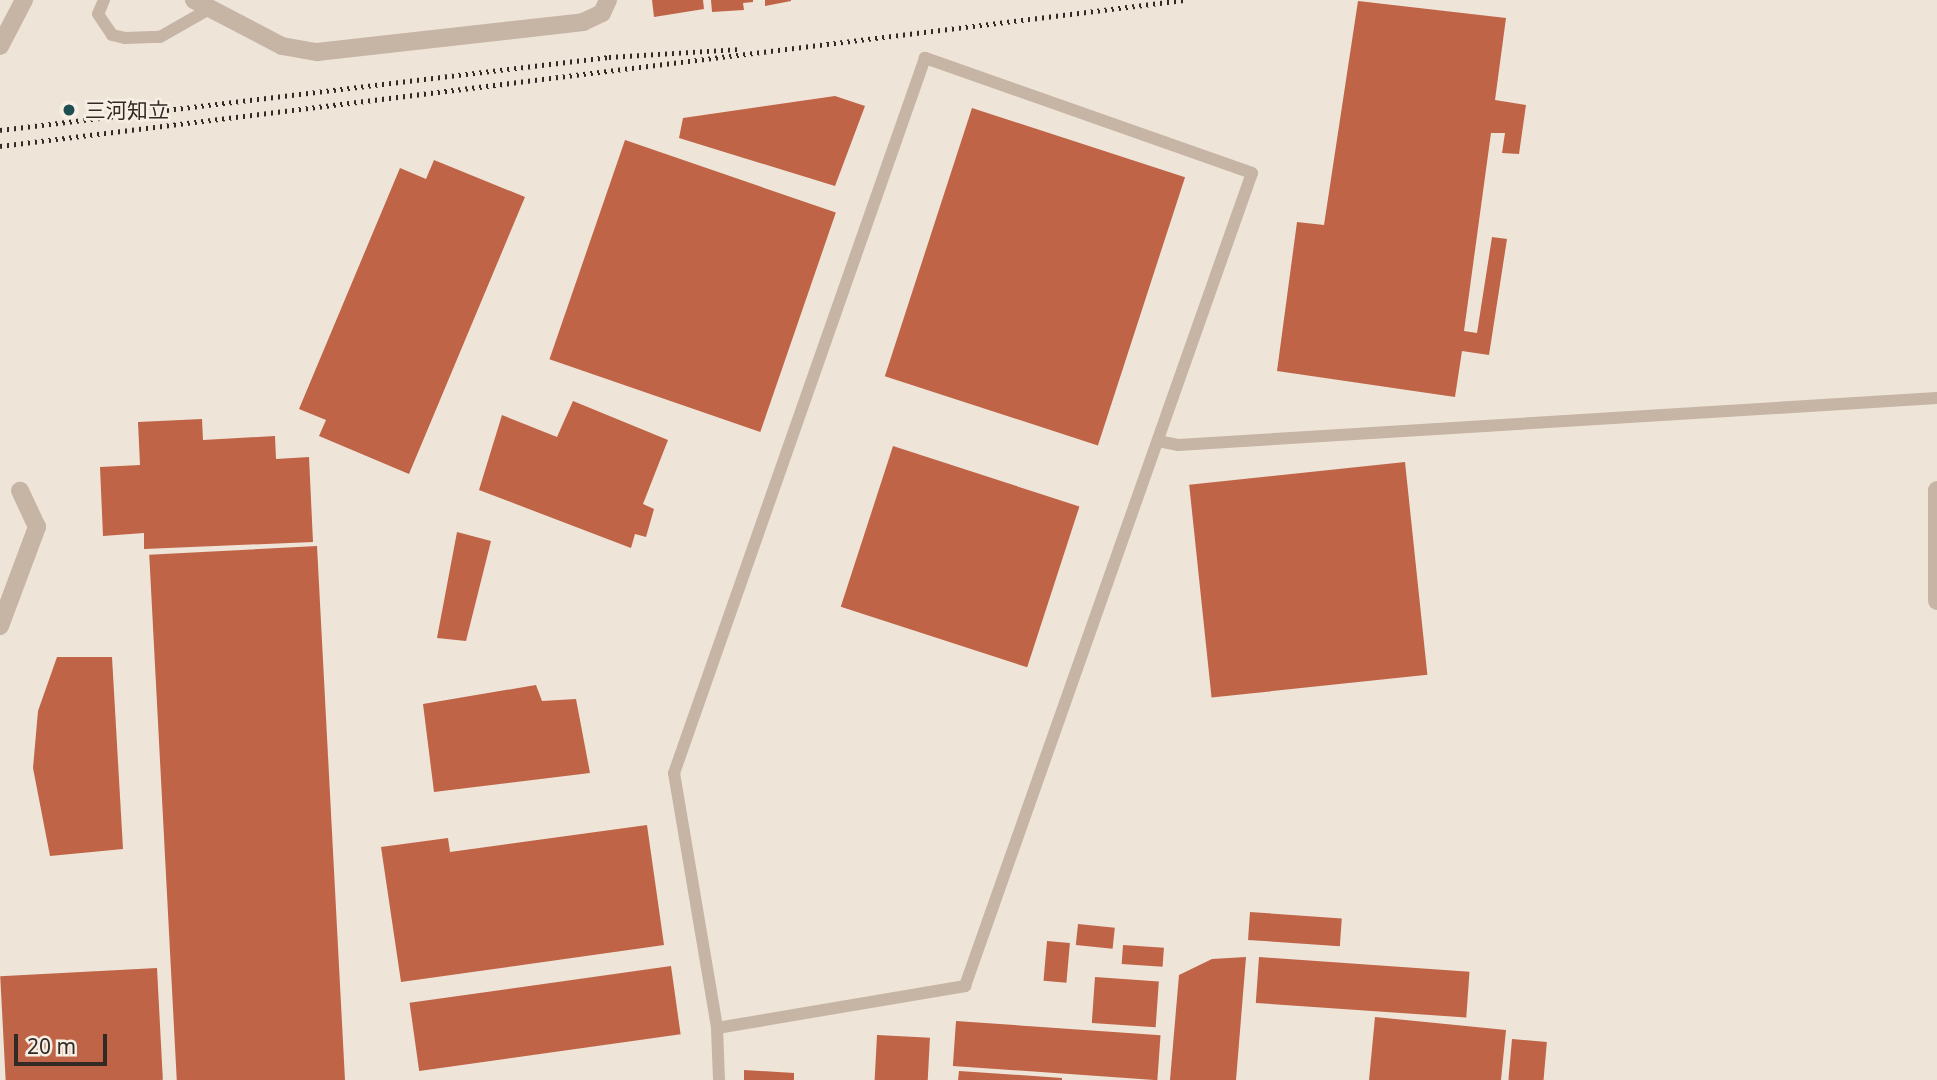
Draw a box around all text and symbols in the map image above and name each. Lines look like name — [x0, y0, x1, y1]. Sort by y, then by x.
place label: 三河知立 — [85, 97, 169, 123]
marker: 三河知立 — [59, 100, 79, 120]
scale bar — [18, 1020, 110, 1064]
text: 20 m — [27, 1032, 76, 1060]

